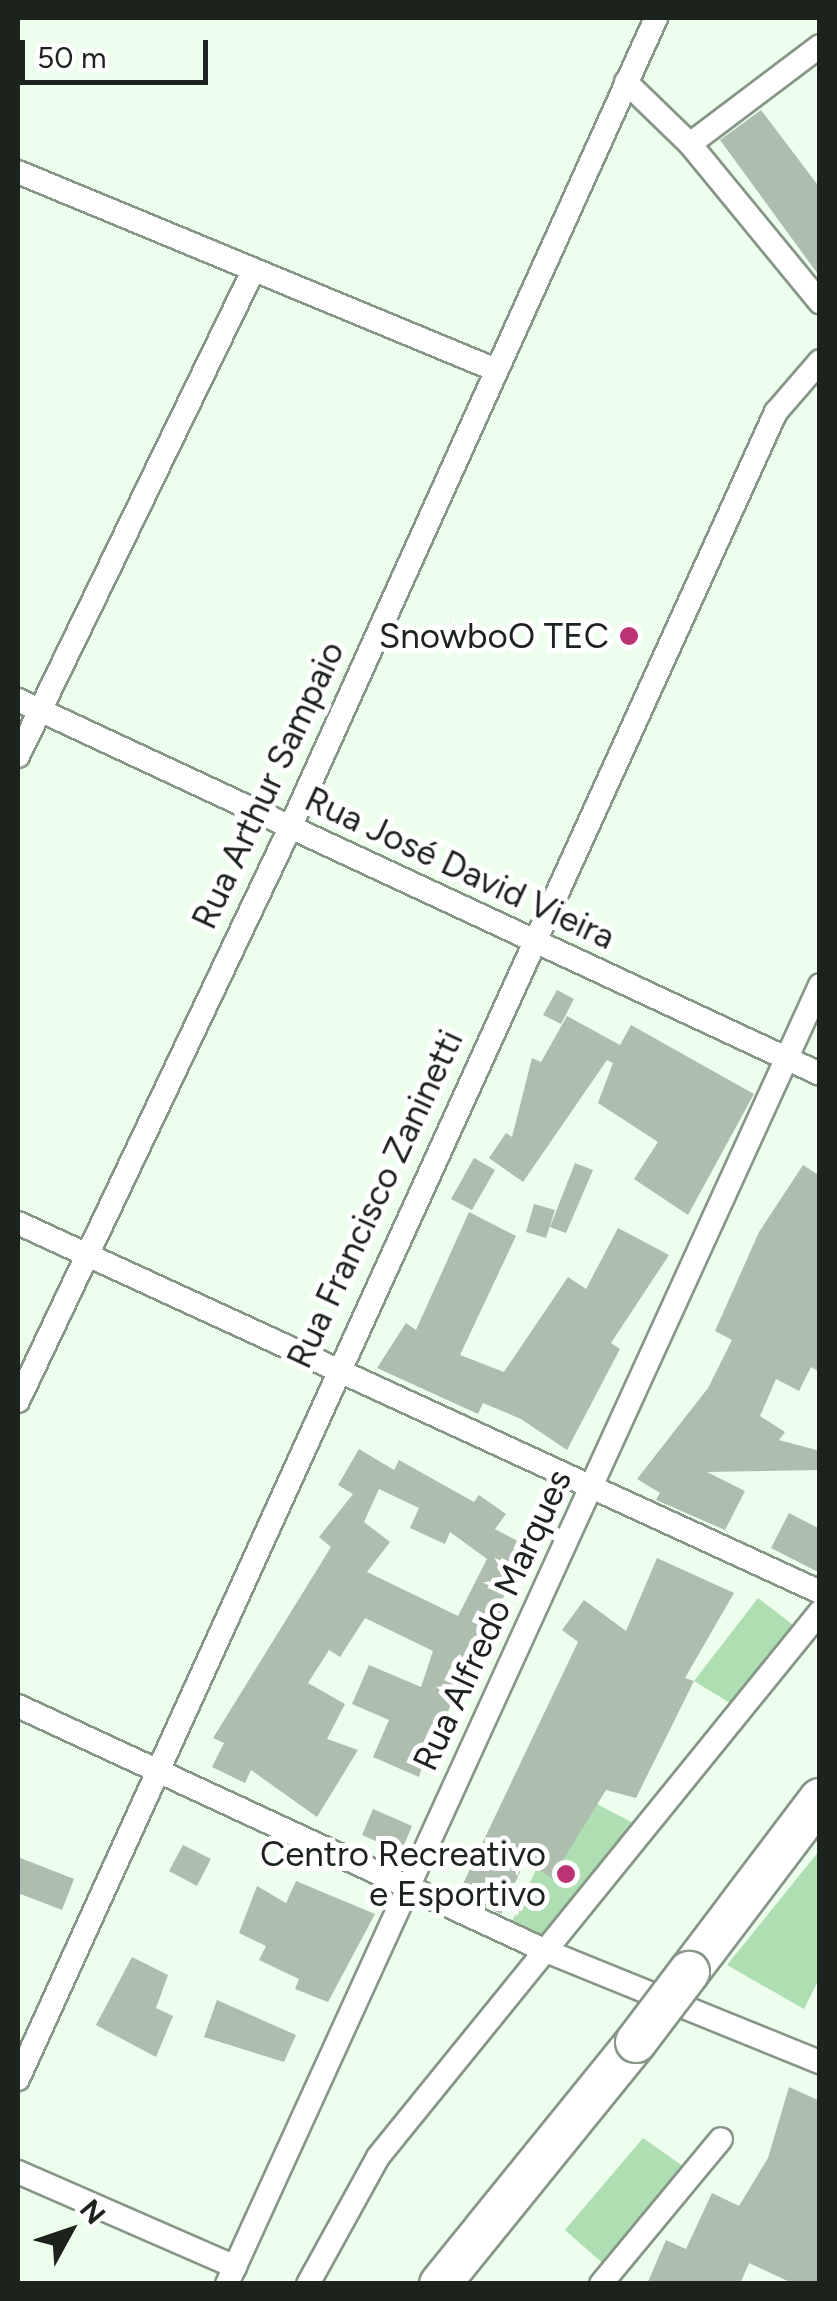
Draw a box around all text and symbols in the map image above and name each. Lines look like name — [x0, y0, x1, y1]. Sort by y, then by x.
scale bar — [25, 20, 212, 82]
text: 50 m — [37, 39, 106, 76]
place label: SnowboO TEC — [379, 615, 609, 657]
marker: SnowboO TEC — [618, 625, 640, 647]
street label: Rua Arthur Sampaio — [183, 635, 353, 935]
street label: Rua José David Vieira — [299, 778, 621, 958]
street label: Rua Francisco Zaninetti — [278, 1023, 472, 1375]
street label: Rua Alfredo Marques — [404, 1463, 580, 1777]
place label: Centro Recreativo e Esportivo — [260, 1833, 546, 1915]
marker: Centro Recreativo e Esportivo — [555, 1863, 577, 1885]
north arrow — [20, 2181, 120, 2281]
text: N — [73, 2192, 113, 2231]

